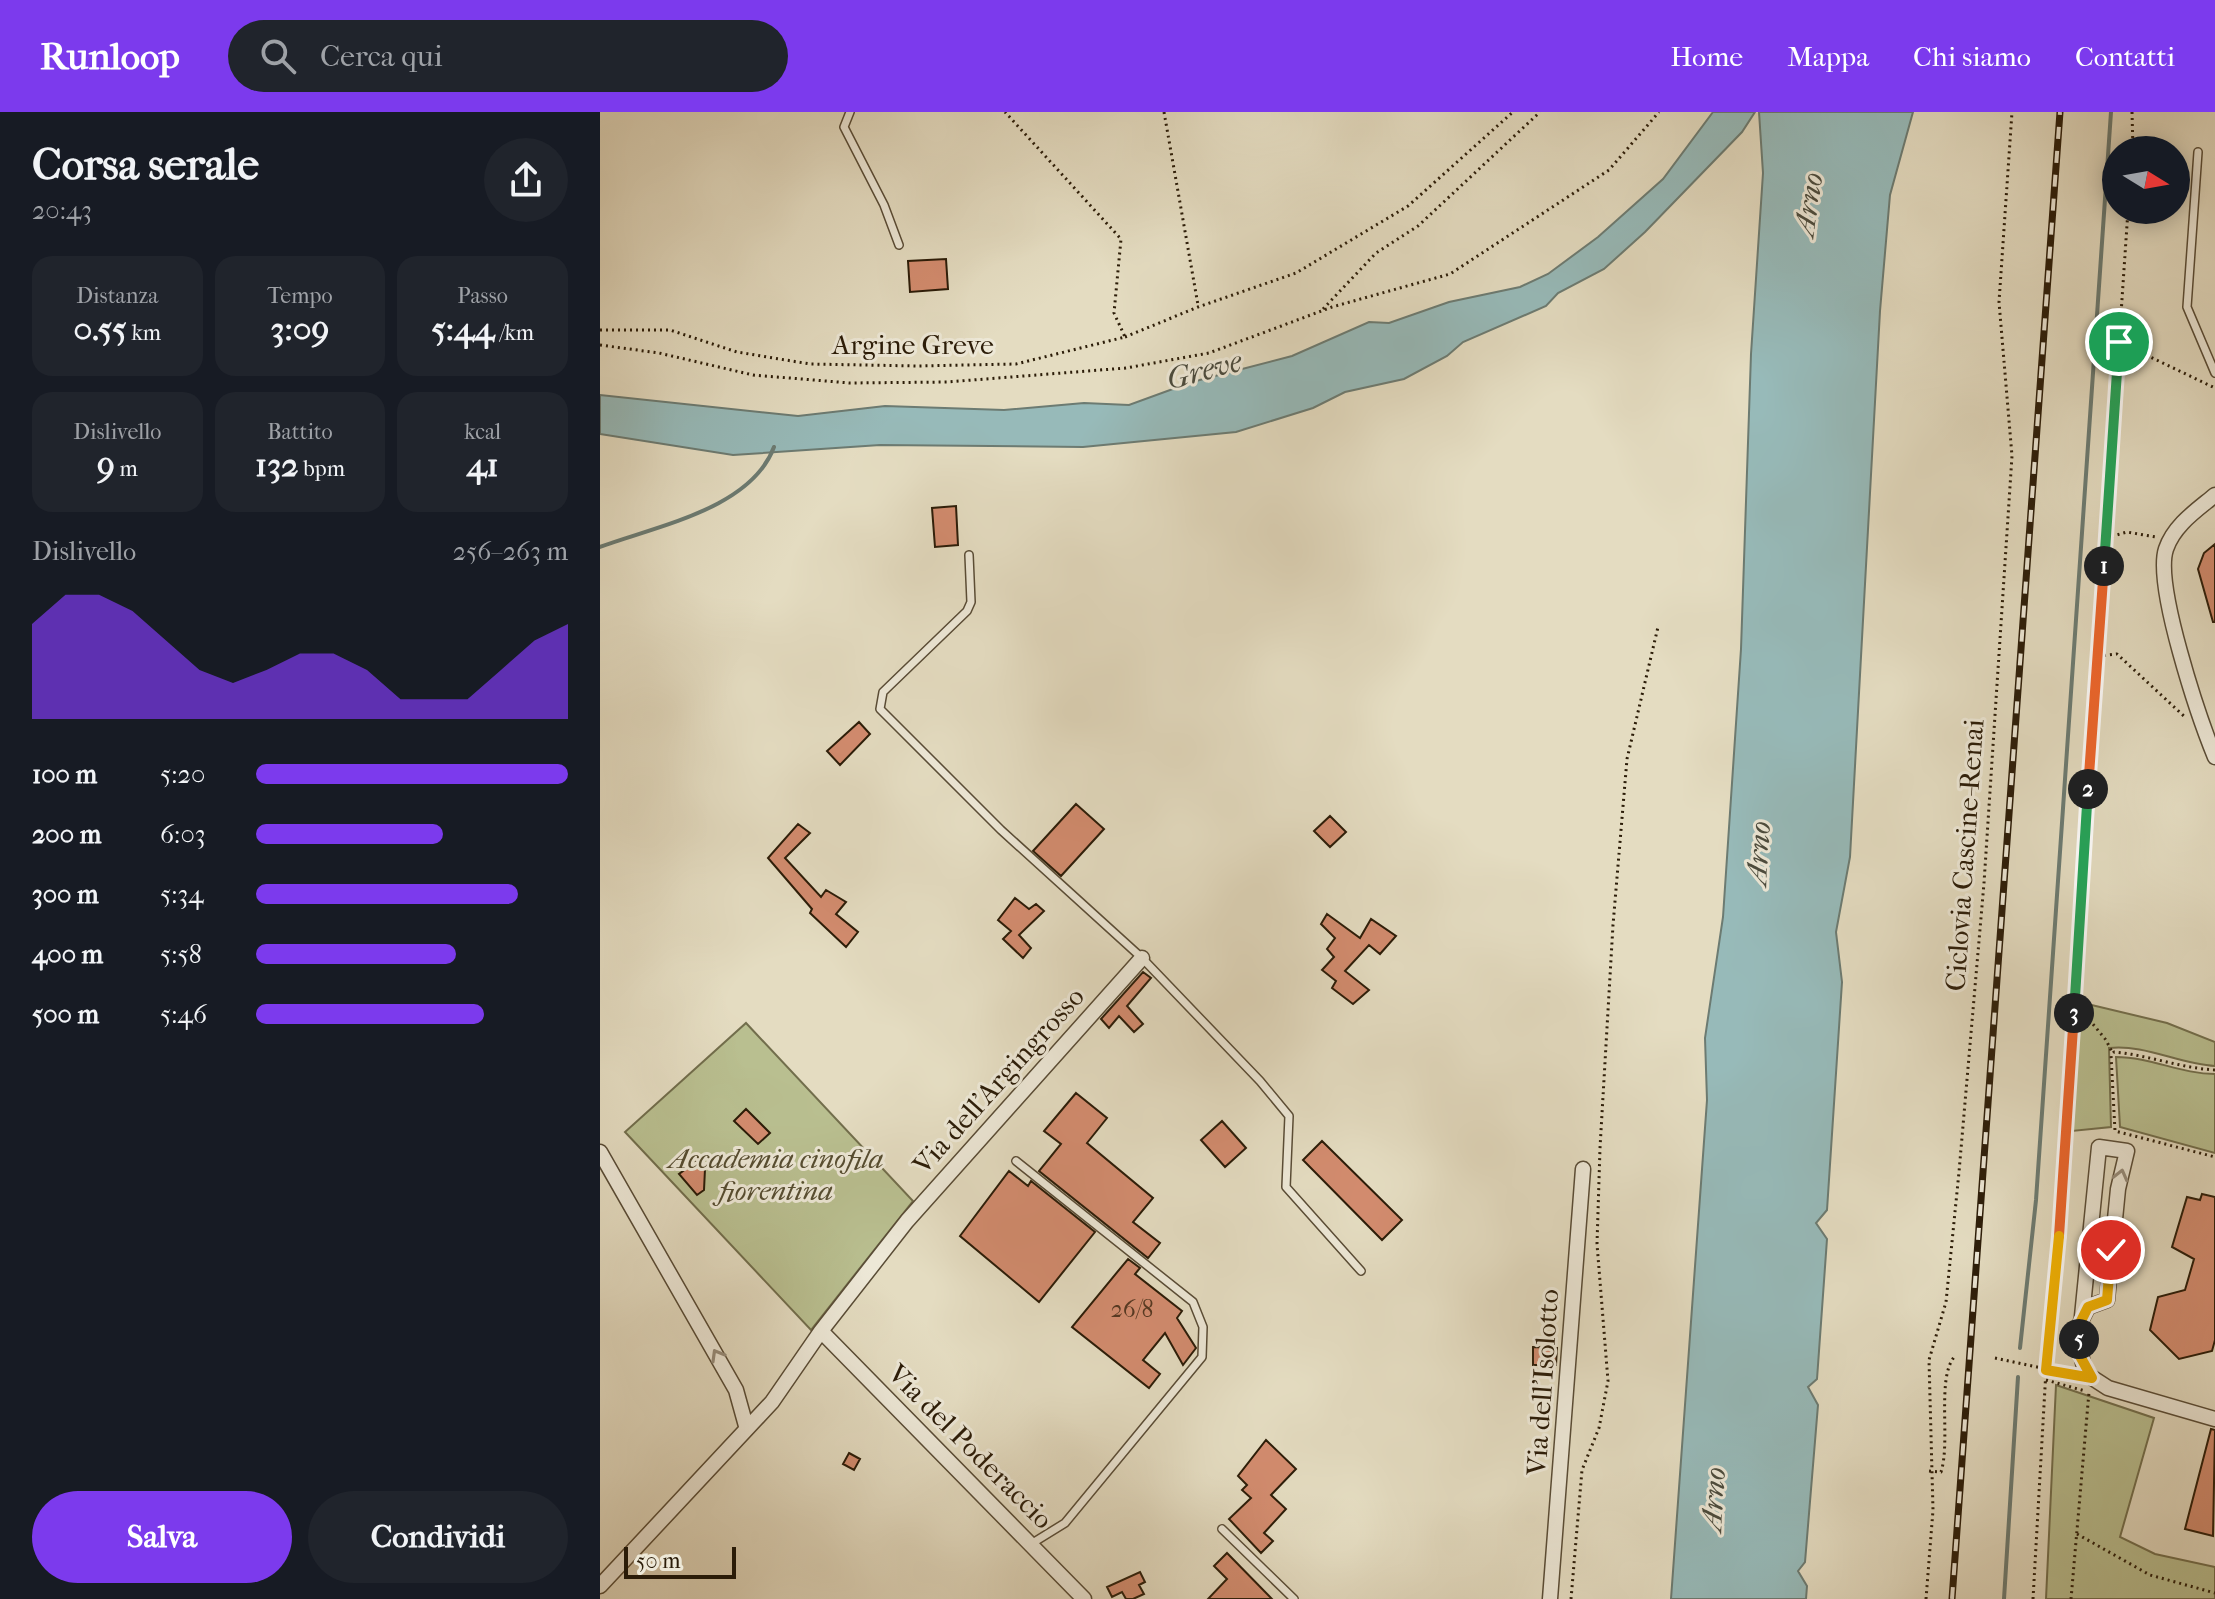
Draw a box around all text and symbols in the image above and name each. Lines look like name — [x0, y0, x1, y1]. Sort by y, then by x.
search box — [228, 20, 788, 92]
text: Runloop — [40, 34, 180, 79]
icon: search — [256, 34, 300, 78]
text: Cerca qui — [320, 39, 443, 74]
text: Home — [1670, 40, 1743, 73]
text: Mappa — [1787, 40, 1869, 73]
text: Chi siamo — [1913, 40, 2031, 73]
text: Contatti — [2075, 40, 2175, 73]
north arrow — [2102, 136, 2190, 224]
map controls — [2102, 136, 2190, 224]
button: share — [484, 138, 568, 222]
text: Corsa serale — [32, 139, 259, 190]
water label: Arno — [1786, 170, 1831, 242]
text: 20:43 — [32, 195, 92, 226]
text: Distanza — [76, 283, 158, 309]
text: Tempo — [267, 283, 333, 309]
text: Passo — [457, 283, 508, 309]
pin — [2085, 308, 2153, 376]
text: 0.55 — [74, 309, 127, 349]
text: 3:09 — [271, 309, 329, 349]
text: 5:44 — [431, 309, 494, 349]
text: km — [127, 320, 161, 346]
text: /km — [494, 320, 534, 346]
icon: arrive — [2097, 320, 2141, 364]
street label: Argine Greve — [831, 328, 994, 361]
water label: Greve — [1163, 343, 1246, 397]
text: Dislivello — [73, 419, 161, 445]
text: Battito — [267, 419, 333, 445]
text: kcal — [464, 419, 501, 445]
text: 9 — [97, 445, 115, 485]
text: 132 — [255, 445, 299, 485]
text: 41 — [467, 445, 499, 485]
text: m — [115, 456, 138, 482]
text: bpm — [299, 456, 345, 482]
text: Dislivello — [32, 536, 136, 567]
text: 256–263 m — [453, 536, 568, 567]
pin: 1 — [2084, 546, 2124, 586]
text: 1 — [2100, 553, 2108, 579]
street label: Ciclovia Cascine-Renai — [1939, 718, 1990, 992]
text: 100 m — [32, 759, 97, 790]
text: 5:20 — [160, 759, 205, 790]
pin: 2 — [2068, 769, 2108, 809]
text: 2 — [2082, 776, 2094, 802]
text: 200 m — [32, 819, 101, 850]
text: 6:03 — [160, 819, 205, 850]
water label: Arno — [1739, 820, 1778, 890]
text: 300 m — [32, 879, 99, 910]
text: 5:34 — [160, 879, 204, 910]
text: 400 m — [32, 939, 103, 970]
text: 5:58 — [160, 939, 202, 970]
street label: Via dell'Argingrosso — [905, 980, 1091, 1181]
pin: 3 — [2054, 993, 2094, 1033]
text: 500 m — [32, 999, 99, 1030]
text: 5:46 — [160, 999, 207, 1030]
text: 3 — [2069, 1000, 2079, 1026]
park label: Accademia cinofila fiorentina — [666, 1142, 883, 1207]
one-way arrow — [2112, 1169, 2129, 1183]
pin — [2077, 1216, 2145, 1284]
icon: check — [2089, 1228, 2133, 1272]
street label: Via dell'Isolotto — [1519, 1288, 1565, 1477]
house number: 26/8 — [1110, 1295, 1154, 1323]
pin: 5 — [2059, 1319, 2099, 1359]
text: 5 — [2074, 1326, 2084, 1352]
one-way arrow — [711, 1349, 727, 1364]
street label: Via del Poderaccio — [881, 1356, 1060, 1536]
water label: Arno — [1694, 1466, 1733, 1536]
button: Salva — [32, 1491, 292, 1583]
button: Condividi — [308, 1491, 568, 1583]
scale bar — [624, 1543, 736, 1579]
text: 50 m — [636, 1548, 681, 1574]

